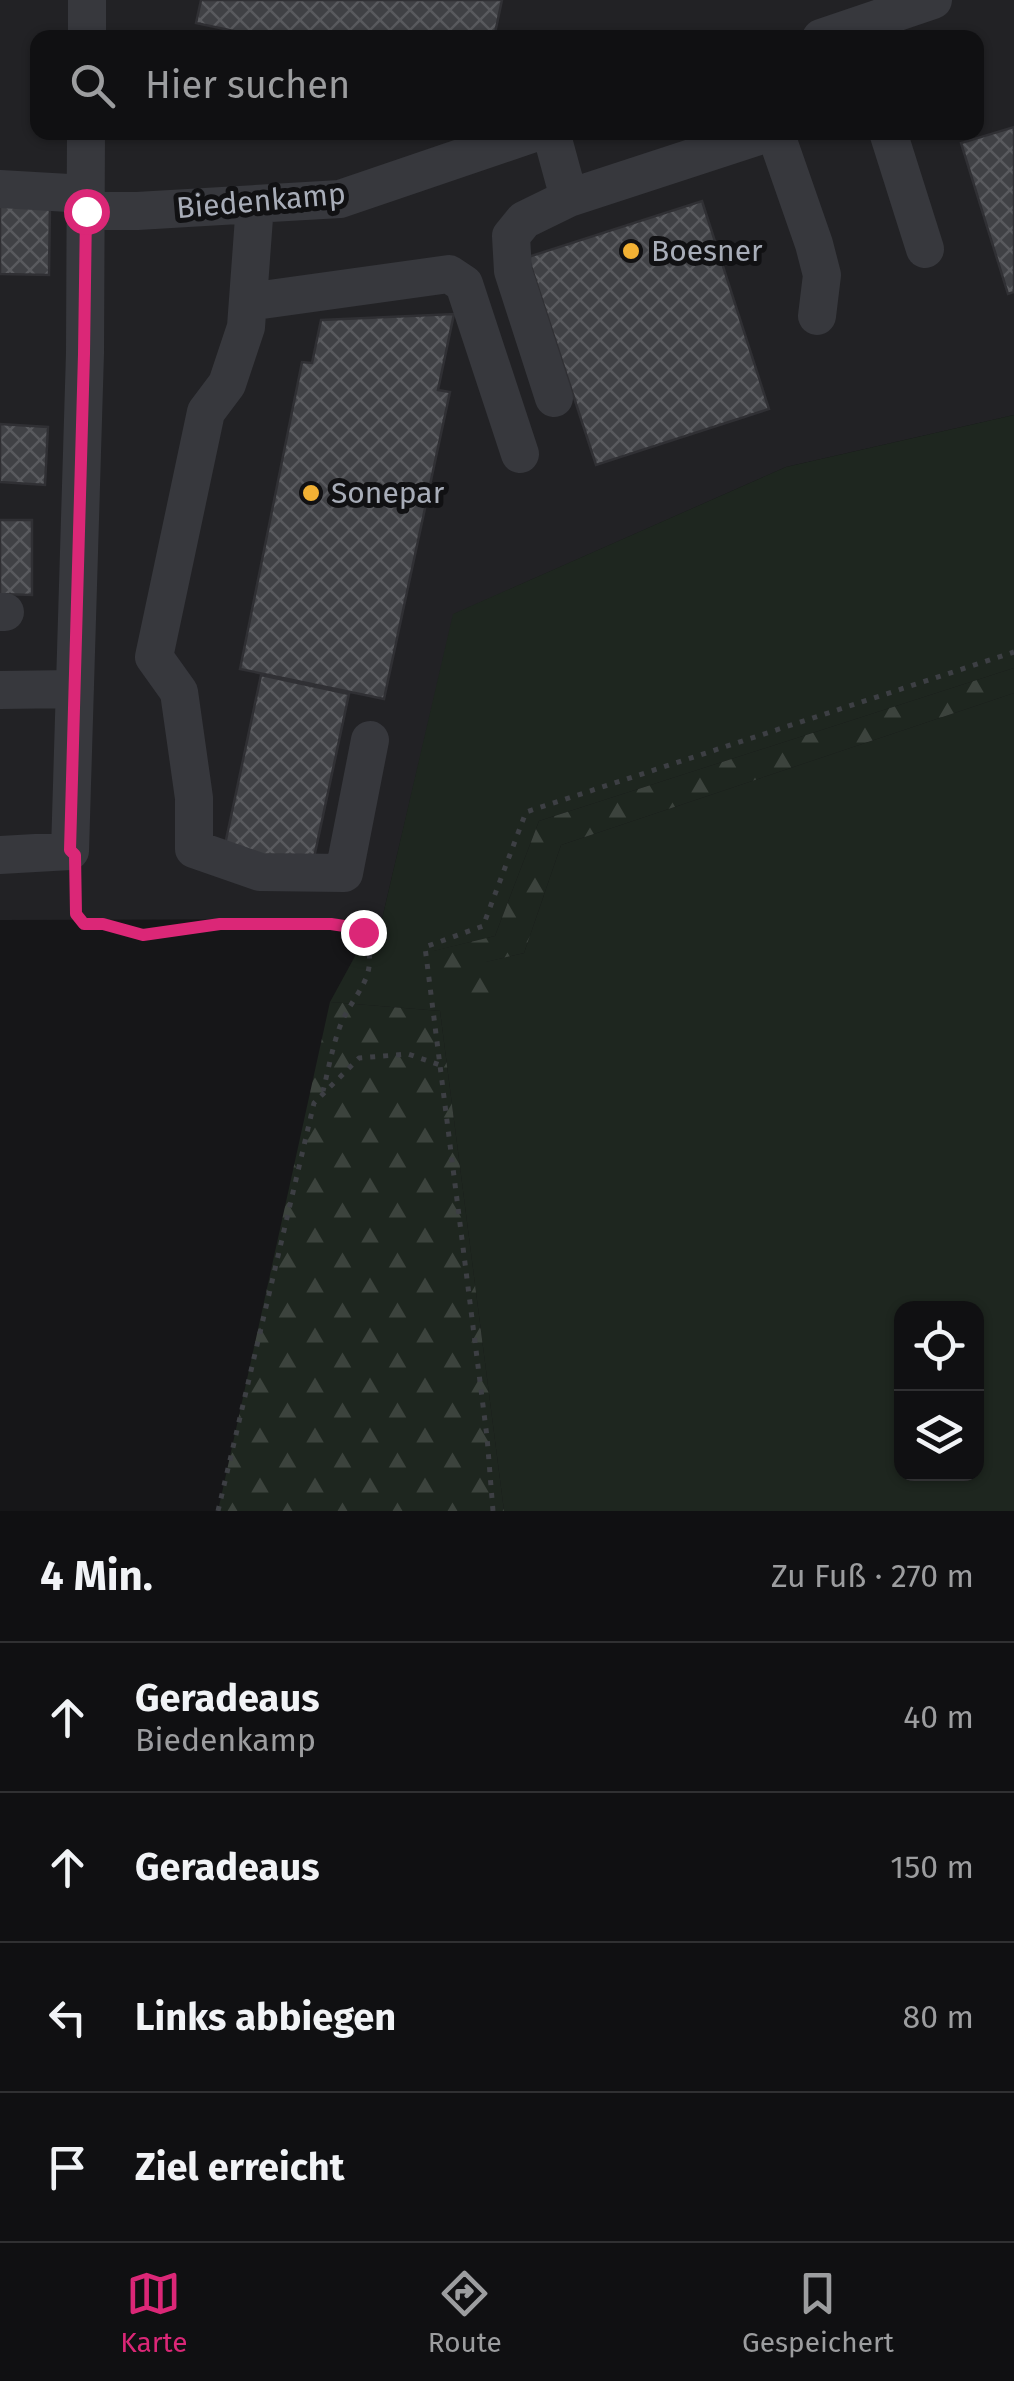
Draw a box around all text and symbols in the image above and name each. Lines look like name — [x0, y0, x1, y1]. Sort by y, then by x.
search box — [30, 30, 984, 140]
icon: search — [65, 58, 120, 113]
text: Hier suchen — [145, 62, 350, 108]
street label: Biedenkamp — [175, 176, 347, 226]
route start — [64, 189, 110, 235]
place label: Boesner — [651, 233, 763, 269]
marker: Boesner — [620, 240, 642, 262]
place label: Sonepar — [331, 475, 445, 511]
marker: Sonepar — [300, 482, 322, 504]
route end — [341, 910, 387, 956]
map controls — [894, 1301, 984, 1481]
button: locate — [894, 1301, 984, 1391]
button: layers — [894, 1391, 984, 1481]
text: 4 Min. — [40, 1551, 153, 1601]
text: Zu Fuß · 270 m — [771, 1557, 974, 1595]
text: Geradeaus — [135, 1675, 320, 1721]
icon: ahead — [40, 1690, 95, 1745]
text: 40 m — [903, 1698, 974, 1736]
text: Biedenkamp — [135, 1721, 316, 1759]
icon: ahead — [40, 1840, 95, 1895]
text: Geradeaus — [135, 1844, 320, 1890]
text: 150 m — [890, 1848, 974, 1886]
icon: left — [40, 1990, 95, 2045]
text: Links abbiegen — [135, 1994, 396, 2040]
text: 80 m — [903, 1998, 974, 2036]
icon: arrive — [40, 2140, 95, 2195]
text: Ziel erreicht — [135, 2144, 344, 2190]
tab: Karte — [120, 2266, 187, 2359]
tab: Route — [428, 2266, 502, 2359]
tab: Gespeichert — [742, 2266, 894, 2359]

